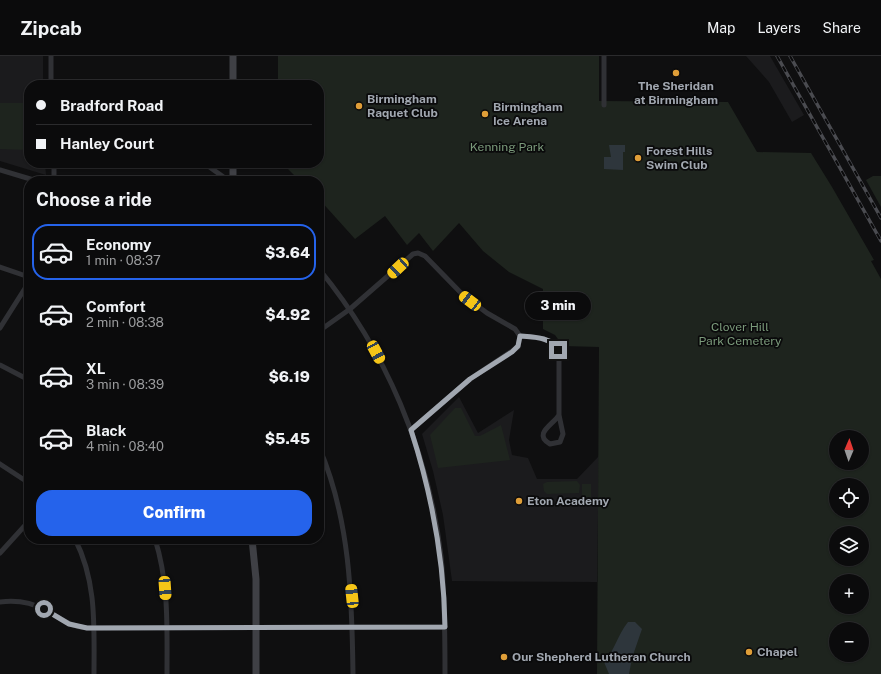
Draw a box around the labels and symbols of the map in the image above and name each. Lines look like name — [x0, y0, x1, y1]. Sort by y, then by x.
marker: The Sheridan at Birmingham — [671, 68, 681, 78]
place label: The Sheridan at Birmingham — [634, 79, 718, 107]
place label: Birmingham Raquet Club — [367, 92, 438, 120]
place label: Birmingham Ice Arena — [493, 100, 563, 128]
marker: Birmingham Raquet Club — [354, 101, 364, 111]
marker: Birmingham Ice Arena — [480, 109, 490, 119]
park label: Kenning Park — [470, 140, 544, 154]
place label: Forest Hills Swim Club — [646, 144, 712, 172]
marker: Forest Hills Swim Club — [633, 153, 643, 163]
car — [385, 255, 411, 281]
car — [457, 289, 483, 313]
callout: 3 min — [525, 292, 591, 320]
park label: Clover Hill Park Cemetery — [698, 320, 782, 348]
car — [365, 339, 387, 365]
route end — [549, 341, 567, 359]
north arrow — [829, 430, 869, 470]
place label: Eton Academy — [527, 494, 609, 508]
marker: Eton Academy — [514, 496, 524, 506]
car — [158, 576, 172, 600]
car — [345, 583, 359, 609]
route start — [35, 600, 53, 618]
place label: Chapel — [757, 645, 798, 659]
marker: Chapel — [744, 647, 754, 657]
place label: Our Shepherd Lutheran Church — [512, 650, 691, 664]
marker: Our Shepherd Lutheran Church — [499, 652, 509, 662]

